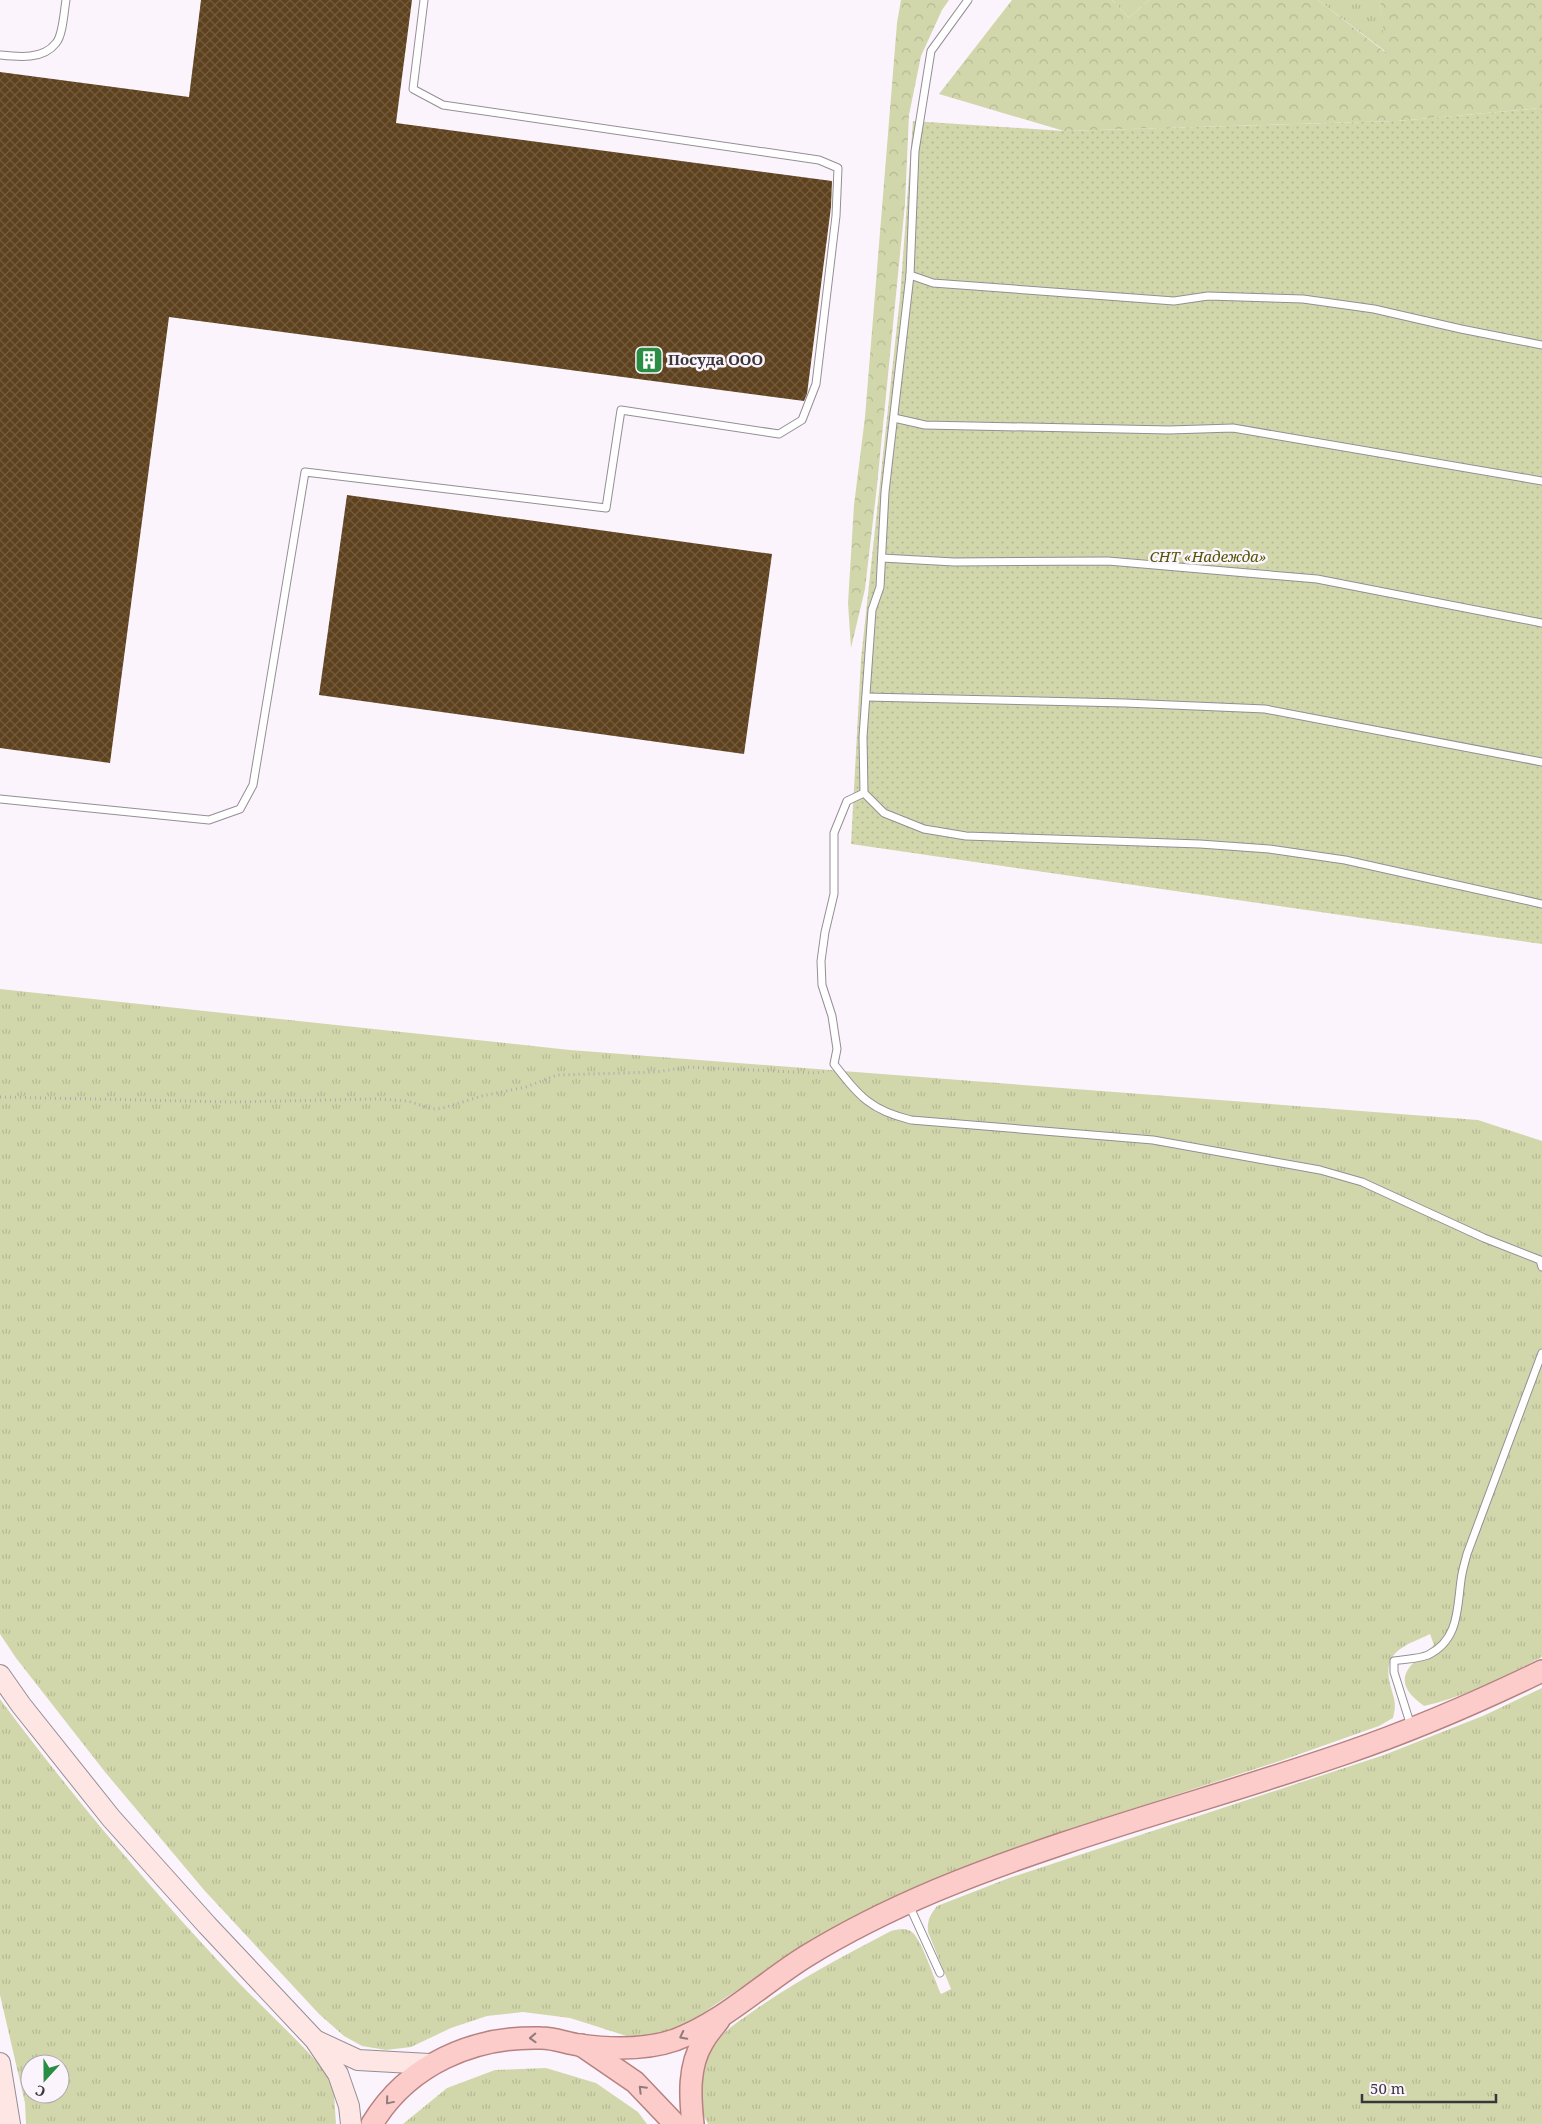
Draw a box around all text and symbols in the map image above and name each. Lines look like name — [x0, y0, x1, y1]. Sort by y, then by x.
building icon: Посуда ООО — [634, 345, 664, 375]
place label: Посуда ООО — [668, 349, 763, 369]
park label: СНТ «Надежда» — [1149, 546, 1267, 566]
one-way arrow — [679, 2029, 688, 2040]
one-way arrow — [528, 2033, 536, 2044]
north arrow — [20, 2054, 70, 2104]
scale bar — [1362, 2072, 1496, 2104]
text: 50 m — [1370, 2078, 1405, 2098]
text: С — [32, 2081, 48, 2102]
one-way arrow — [639, 2085, 648, 2094]
one-way arrow — [386, 2096, 395, 2105]

